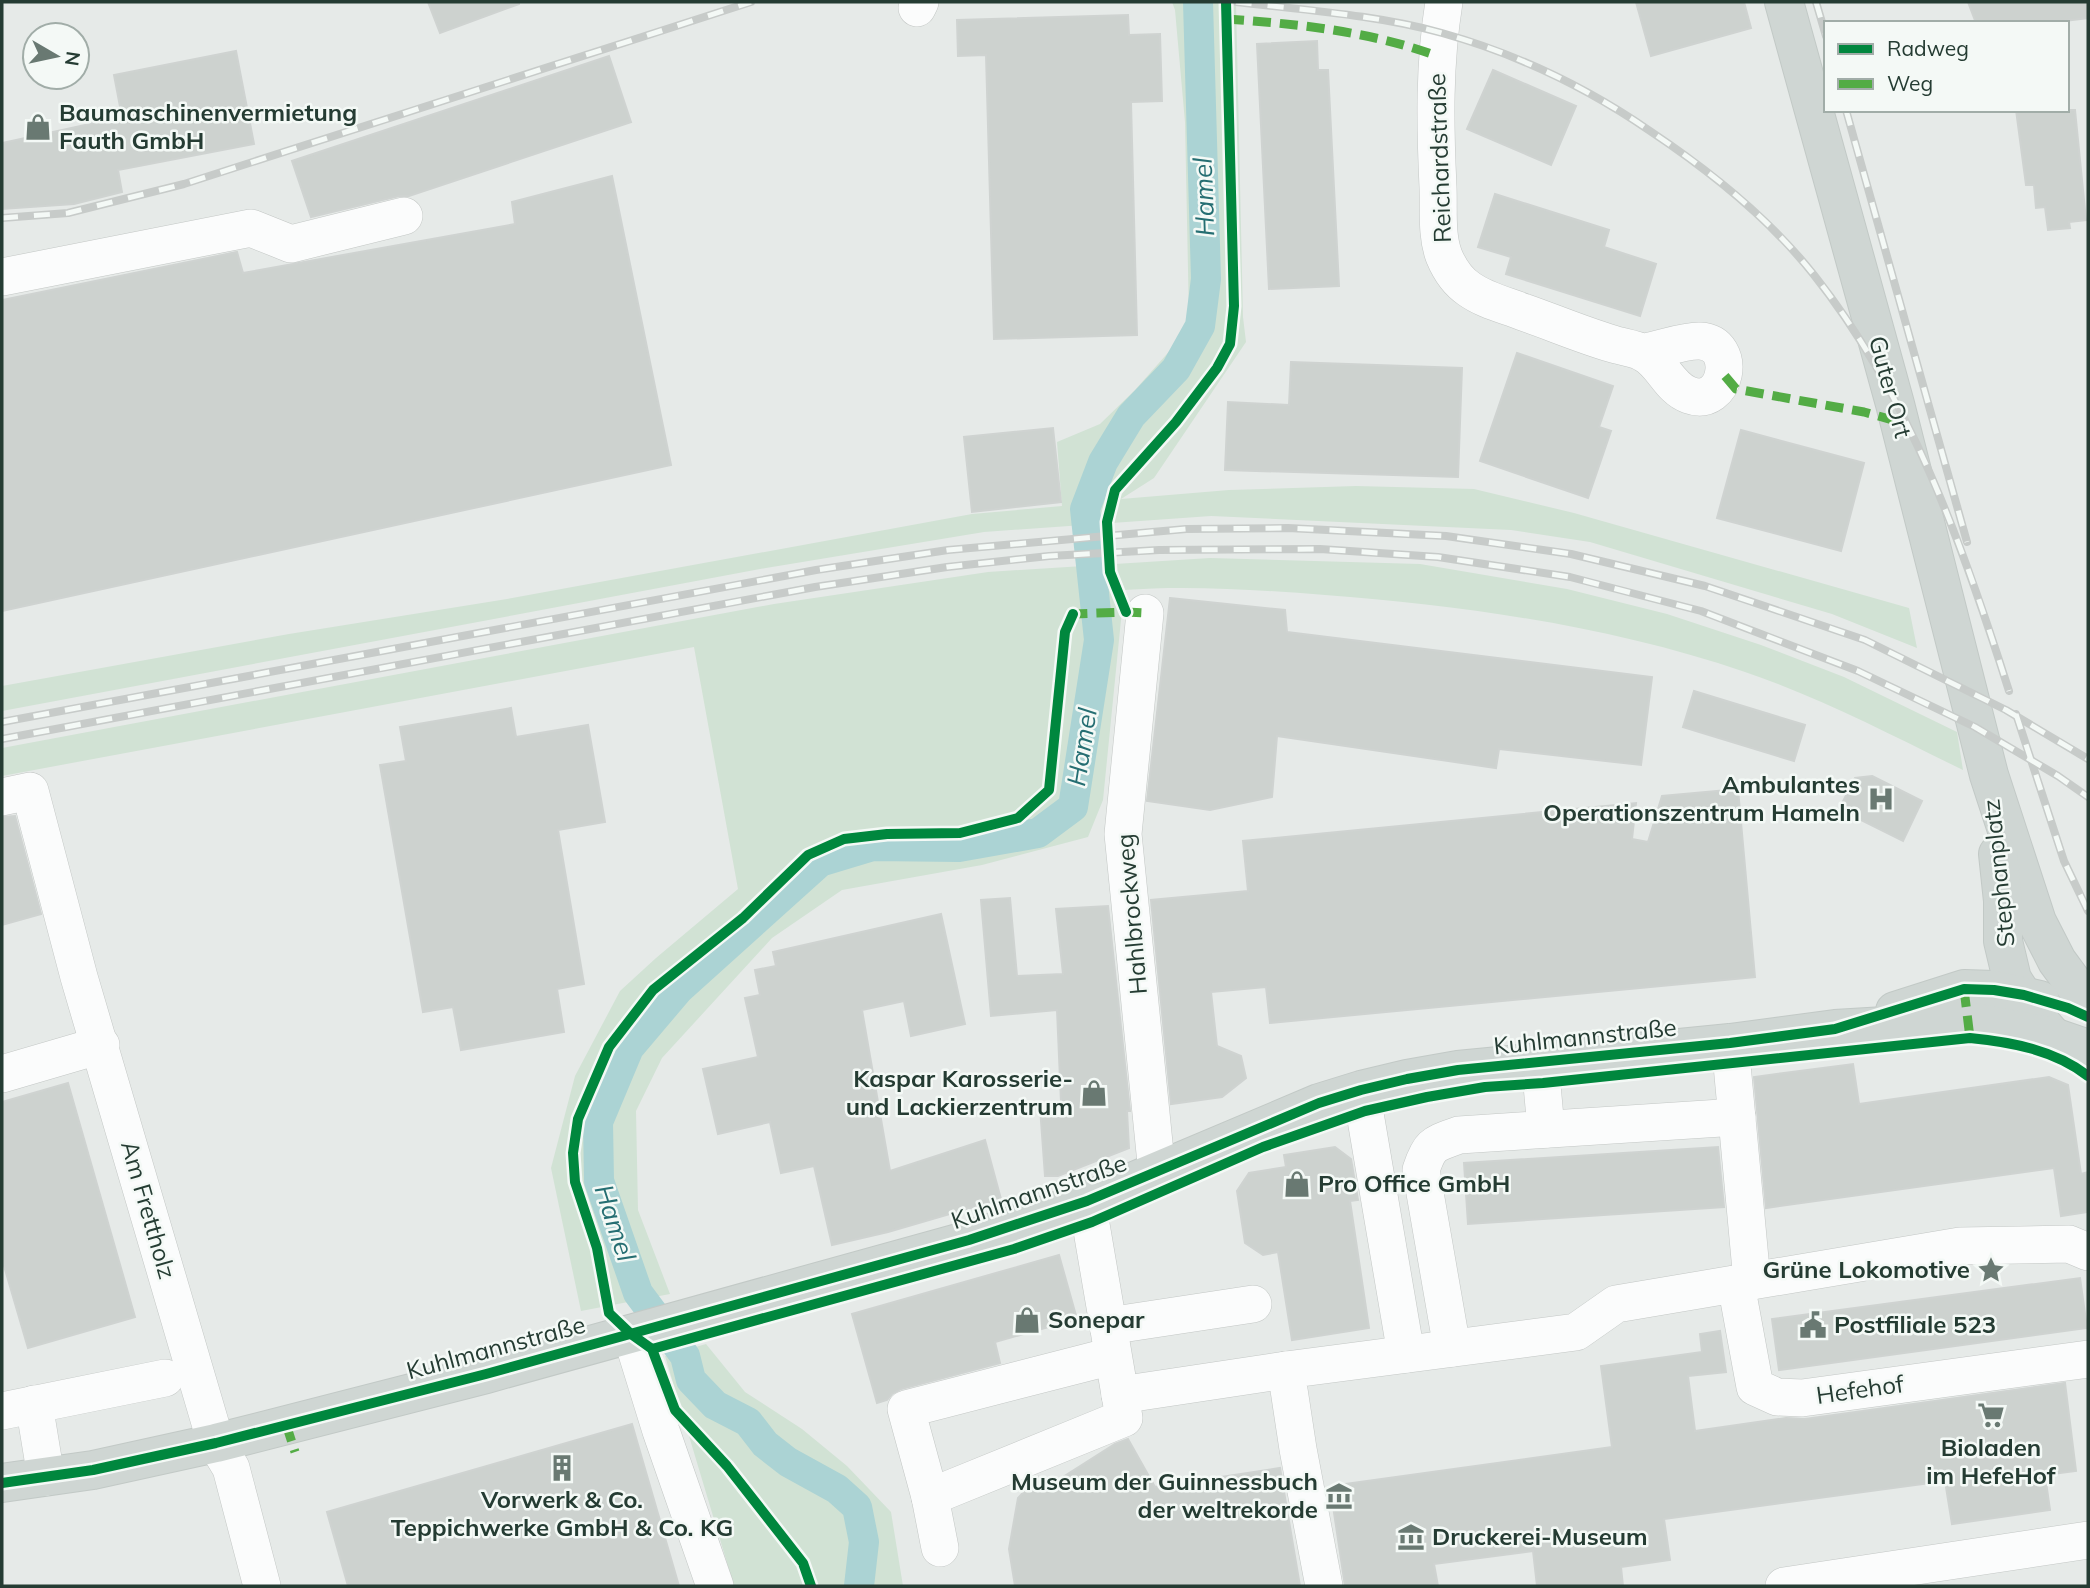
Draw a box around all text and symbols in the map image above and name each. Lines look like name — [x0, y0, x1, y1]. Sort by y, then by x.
north arrow — [21, 21, 91, 91]
legend — [1824, 21, 2069, 112]
text: Radweg — [1887, 35, 1969, 61]
text: N — [60, 50, 86, 68]
text: Weg — [1887, 70, 1933, 96]
street label: Reichardstraße — [1421, 73, 1457, 243]
place label: Baumaschinenvermietung Fauth GmbH — [59, 97, 357, 155]
shop icon: Baumaschinenvermietung Fauth GmbH — [23, 112, 53, 142]
water label: Hamel — [1186, 156, 1221, 237]
street label: Guter Ort — [1863, 333, 1919, 441]
water label: Hamel — [1059, 705, 1104, 788]
place label: Ambulantes Operationszentrum Hameln — [1543, 769, 1860, 827]
hospital icon: Ambulantes Operationszentrum Hameln — [1866, 784, 1896, 814]
street label: Stephanplatz — [1975, 798, 2021, 949]
street label: Hahlbrockweg — [1109, 832, 1153, 996]
street label: Kuhlmannstraße — [1492, 1011, 1678, 1061]
place label: Kaspar Karosserie- und Lackierzentrum — [846, 1063, 1073, 1121]
shop icon: Kaspar Karosserie- und Lackierzentrum — [1079, 1078, 1109, 1108]
street label: Am Frettholz — [115, 1137, 183, 1282]
street label: Kuhlmannstraße — [947, 1147, 1130, 1235]
place label: Pro Office GmbH — [1318, 1168, 1510, 1198]
shop icon: Pro Office GmbH — [1282, 1169, 1312, 1199]
water label: Hamel — [588, 1180, 644, 1266]
place label: Grüne Lokomotive — [1763, 1254, 1970, 1284]
place icon: Grüne Lokomotive — [1976, 1255, 2006, 1285]
place label: Sonepar — [1048, 1304, 1145, 1334]
shop icon: Sonepar — [1012, 1305, 1042, 1335]
street label: Kuhlmannstraße — [403, 1309, 588, 1385]
place label: Postfiliale 523 — [1834, 1309, 1996, 1339]
public building icon: Postfiliale 523 — [1798, 1310, 1828, 1340]
street label: Hefehof — [1814, 1368, 1906, 1410]
supermarket icon: Bioladen im HefeHof — [1976, 1400, 2006, 1430]
place label: Bioladen im HefeHof — [1926, 1432, 2057, 1490]
building icon: Vorwerk & Co. Teppichwerke GmbH & Co. KG — [547, 1453, 577, 1483]
place label: Museum der Guinnessbuch der weltrekorde — [1011, 1466, 1318, 1524]
museum icon: Museum der Guinnessbuch der weltrekorde — [1324, 1481, 1354, 1511]
place label: Vorwerk & Co. Teppichwerke GmbH & Co. KG — [391, 1484, 733, 1542]
place label: Druckerei-Museum — [1432, 1521, 1648, 1551]
museum icon: Druckerei-Museum — [1396, 1522, 1426, 1552]

